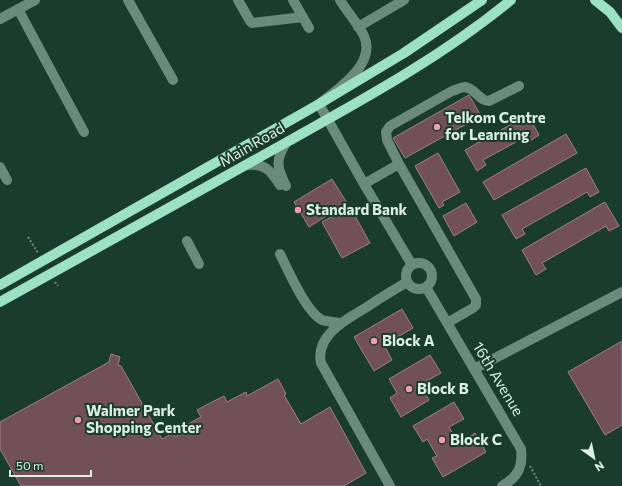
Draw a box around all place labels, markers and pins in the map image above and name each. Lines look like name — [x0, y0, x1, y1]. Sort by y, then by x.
place label: Telkom Centre for Learning — [445, 108, 546, 143]
marker: Telkom Centre for Learning — [432, 122, 442, 132]
place label: Standard Bank — [306, 200, 408, 218]
marker: Standard Bank — [293, 205, 303, 215]
place label: Block A — [382, 331, 435, 349]
marker: Block A — [369, 336, 379, 346]
place label: Block B — [417, 379, 469, 397]
marker: Block B — [404, 384, 414, 394]
place label: Walmer Park Shopping Center — [86, 401, 202, 436]
marker: Walmer Park Shopping Center — [73, 415, 83, 425]
place label: Block C — [450, 430, 502, 448]
marker: Block C — [437, 435, 447, 445]

